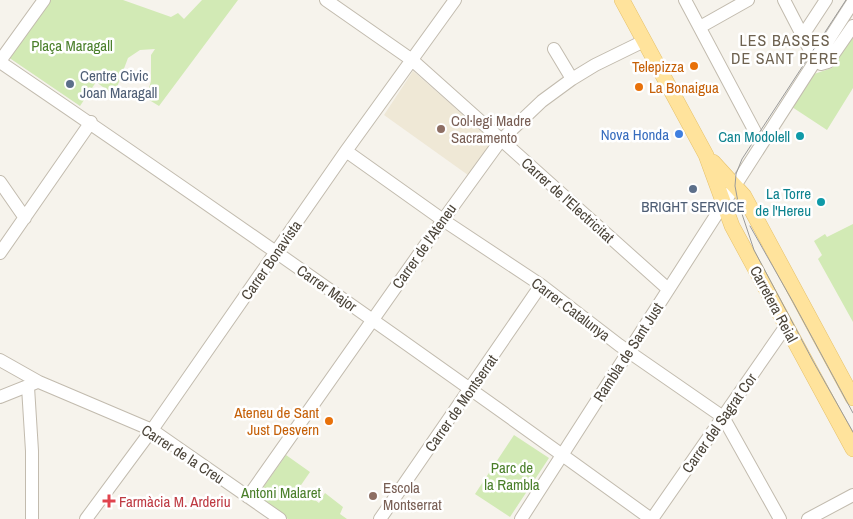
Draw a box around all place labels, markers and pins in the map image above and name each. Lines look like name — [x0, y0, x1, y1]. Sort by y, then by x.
place label: Telepizza — [632, 56, 684, 77]
marker: Telepizza — [688, 60, 700, 72]
place label: Centre Civic Joan Maragall — [80, 65, 157, 103]
place label: La Bonaigua — [649, 77, 719, 98]
marker: Centre Civic Joan Maragall — [64, 78, 76, 90]
marker: La Bonaigua — [633, 81, 645, 93]
place label: Col·legi Madre Sacramento — [451, 110, 531, 148]
marker: Col·legi Madre Sacramento — [435, 123, 447, 135]
place label: Nova Honda — [601, 124, 669, 145]
place label: Can Modolell — [718, 126, 790, 147]
marker: Nova Honda — [673, 128, 685, 140]
marker: Can Modolell — [794, 130, 806, 142]
marker: BRIGHT SERVICE — [687, 183, 699, 195]
place label: La Torre de l'Hereu — [755, 183, 811, 221]
place label: BRIGHT SERVICE — [641, 196, 745, 217]
marker: La Torre de l'Hereu — [815, 196, 827, 208]
place label: Ateneu de Sant Just Desvern — [233, 402, 320, 440]
marker: Ateneu de Sant Just Desvern — [323, 415, 335, 427]
place label: Escola Montserrat — [383, 477, 442, 515]
marker: Escola Montserrat — [367, 490, 379, 502]
place label: Farmàcia M. Arderiu — [119, 491, 231, 512]
marker: Farmàcia M. Arderiu — [103, 495, 115, 507]

